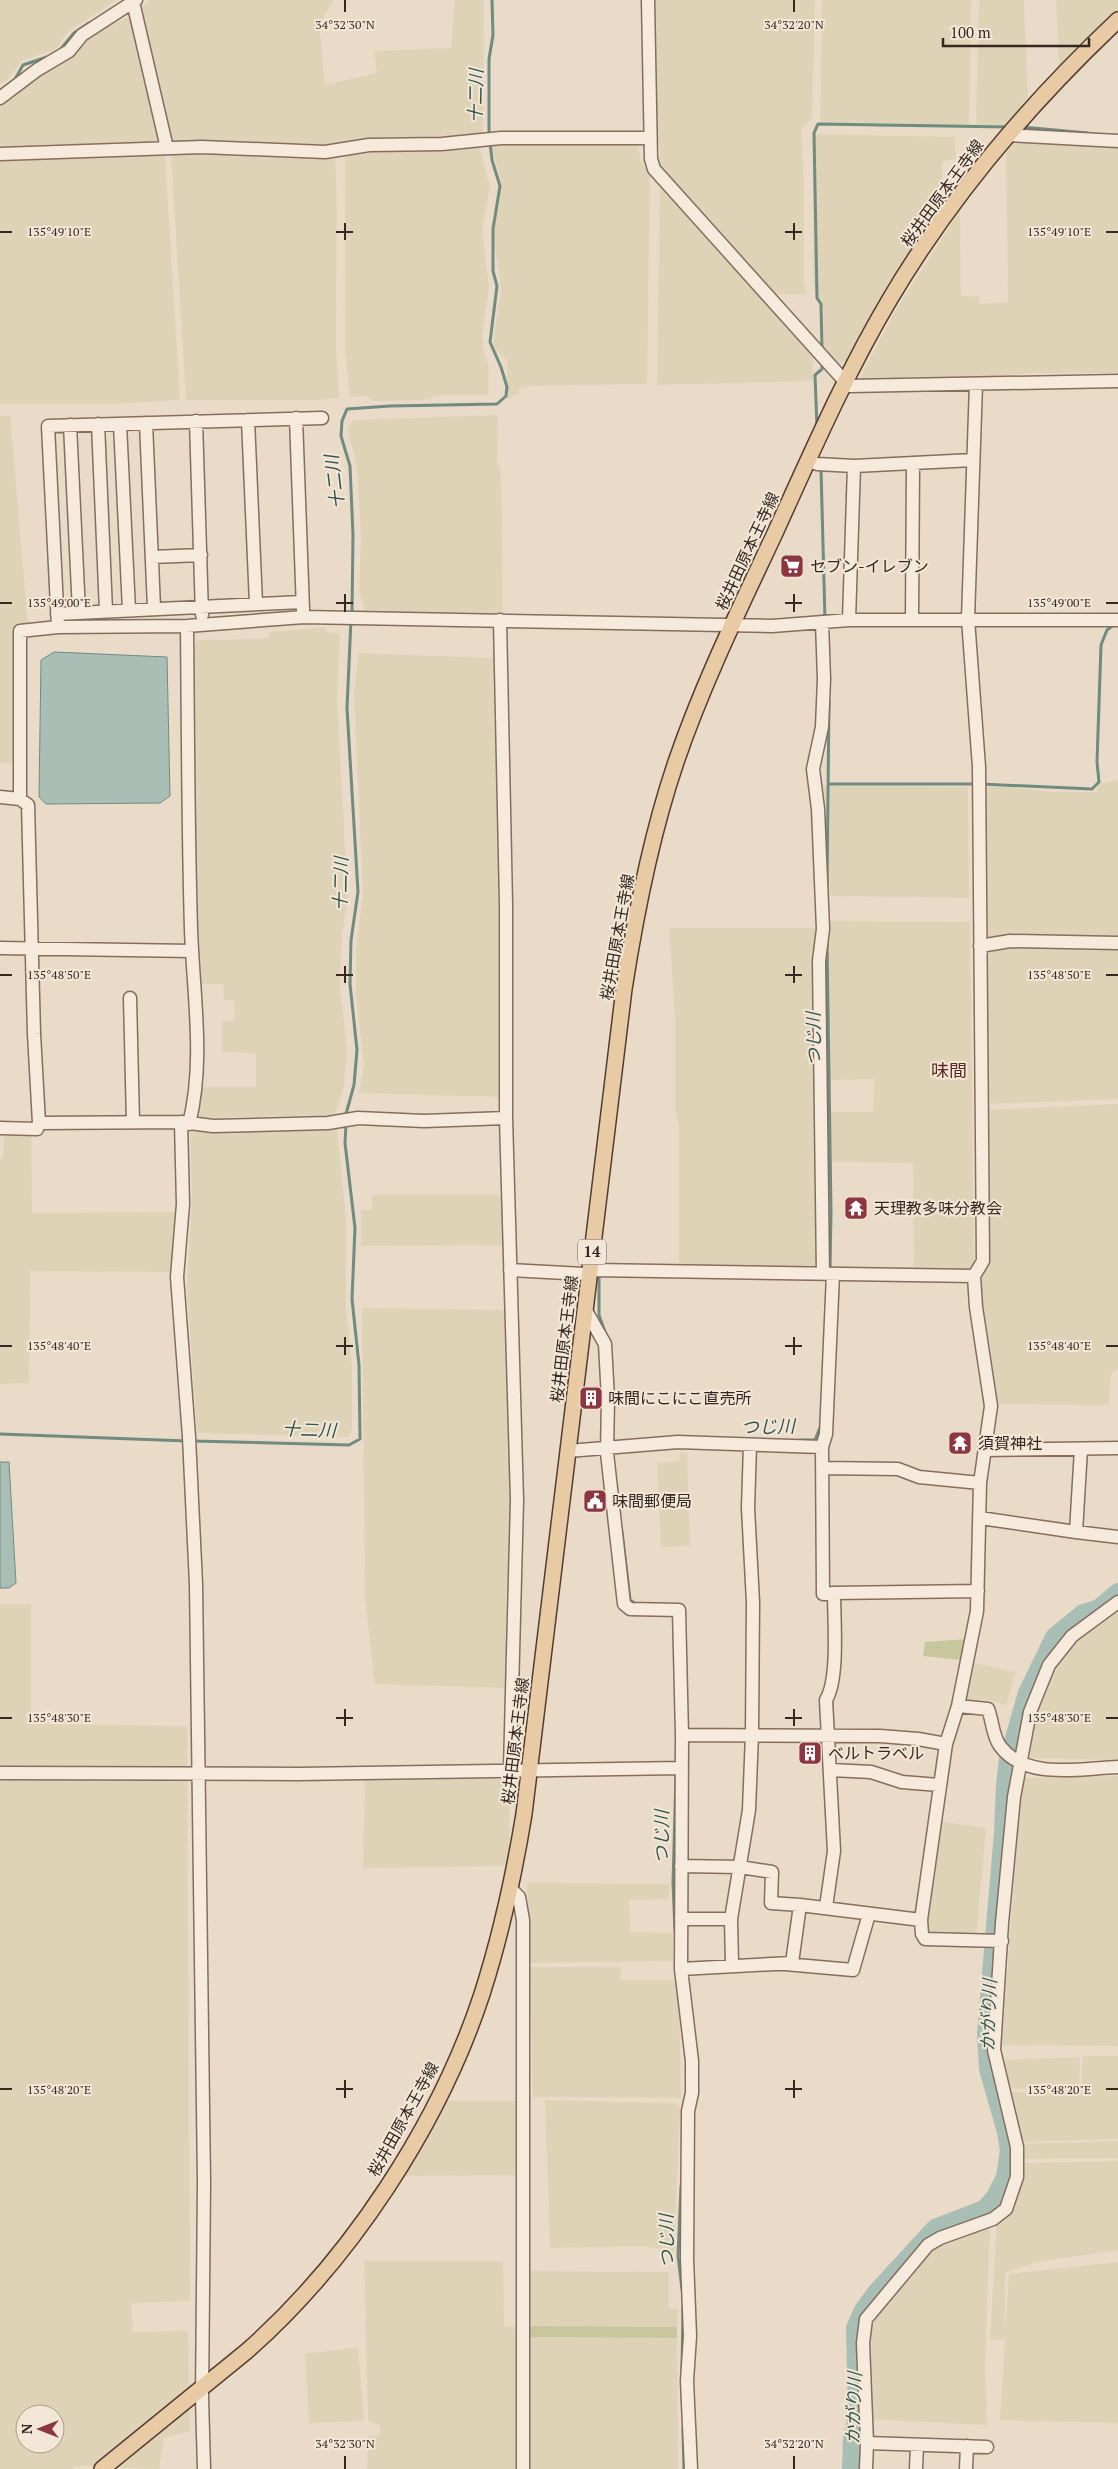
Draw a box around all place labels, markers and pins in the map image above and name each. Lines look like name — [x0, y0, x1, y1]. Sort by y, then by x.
supermarket icon: セブン-イレブン — [779, 553, 805, 579]
place label: セブン-イレブン — [810, 555, 929, 577]
temple icon: 天理教多味分教会 — [843, 1195, 869, 1221]
place label: 天理教多味分教会 — [874, 1197, 1002, 1219]
building icon: 味間にこにこ直売所 — [578, 1385, 604, 1411]
place label: 味間にこにこ直売所 — [608, 1387, 751, 1409]
temple icon: 須賀神社 — [947, 1430, 973, 1456]
place label: 須賀神社 — [978, 1432, 1042, 1454]
public building icon: 味間郵便局 — [582, 1488, 608, 1514]
place label: 味間郵便局 — [612, 1490, 692, 1512]
building icon: ベルトラベル — [797, 1740, 823, 1766]
place label: ベルトラベル — [828, 1742, 924, 1764]

